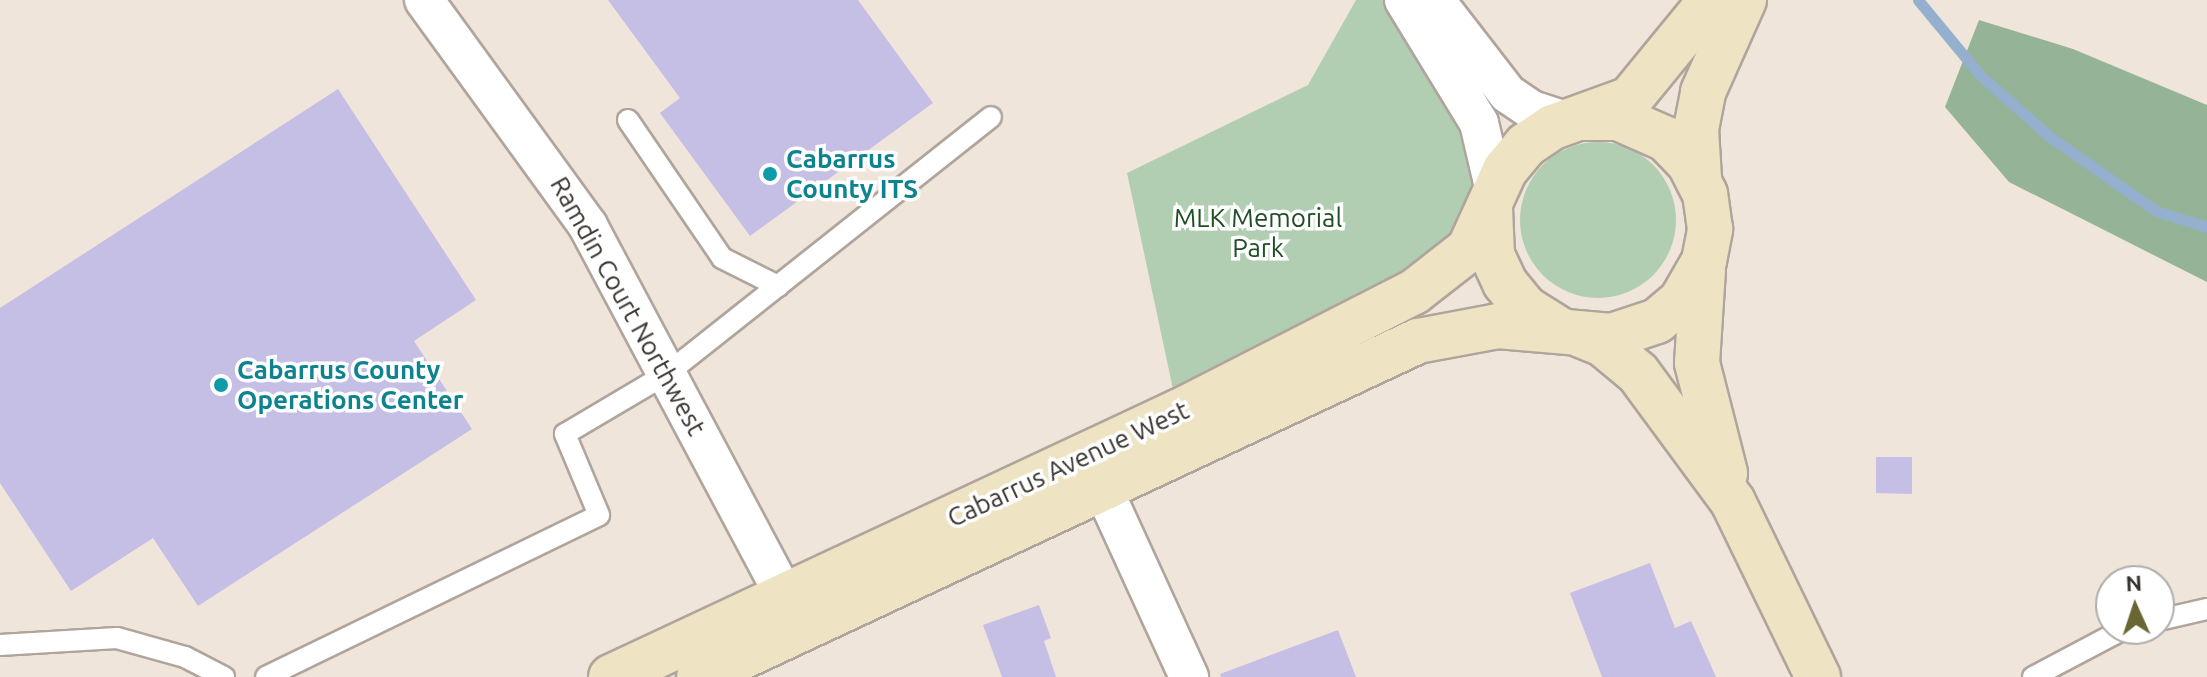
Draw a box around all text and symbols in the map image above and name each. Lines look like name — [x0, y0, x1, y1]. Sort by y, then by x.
place label: Cabarrus County ITS — [786, 143, 918, 204]
marker: Cabarrus County ITS — [761, 165, 779, 183]
street label: Ramdin Court Northwest — [544, 171, 712, 441]
park label: MLK Memorial Park — [1174, 202, 1342, 264]
place label: Cabarrus County Operations Center — [237, 354, 463, 416]
marker: Cabarrus County Operations Center — [212, 376, 230, 394]
street label: Cabarrus Avenue West — [942, 394, 1194, 534]
north arrow — [2095, 565, 2175, 645]
text: N — [2125, 570, 2143, 595]

